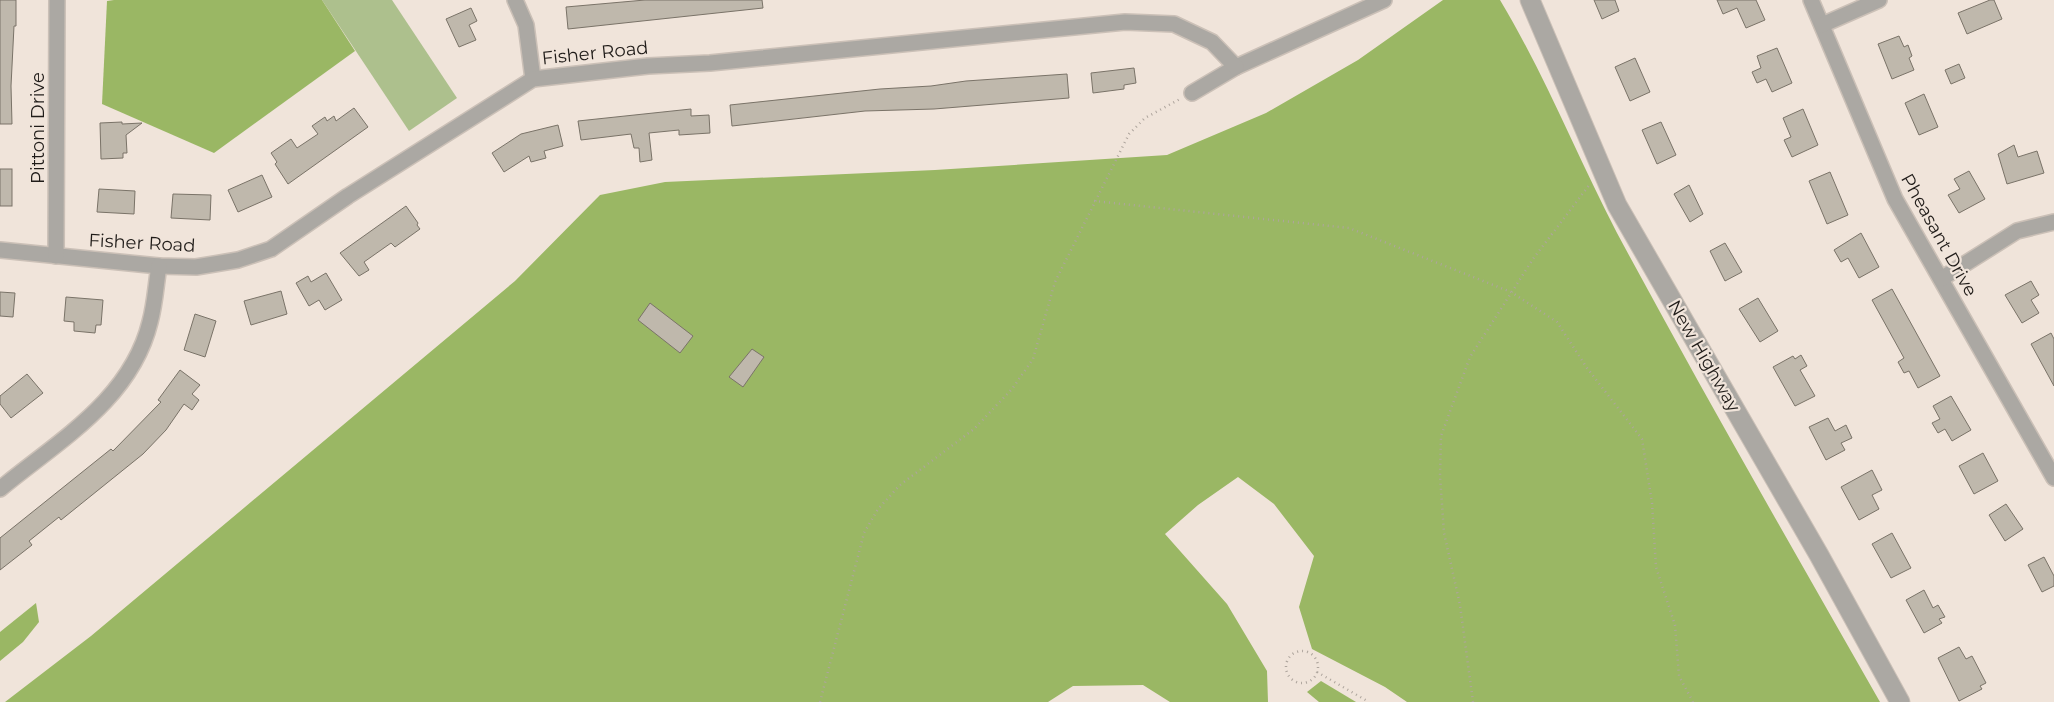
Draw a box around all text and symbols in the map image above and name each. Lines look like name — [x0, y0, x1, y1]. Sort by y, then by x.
street label: Fisher Road — [541, 36, 649, 70]
street label: Pittoni Drive — [27, 72, 49, 184]
street label: Pheasant Drive — [1896, 170, 1982, 300]
street label: Fisher Road — [88, 229, 196, 257]
street label: New Highway — [1663, 296, 1745, 416]

